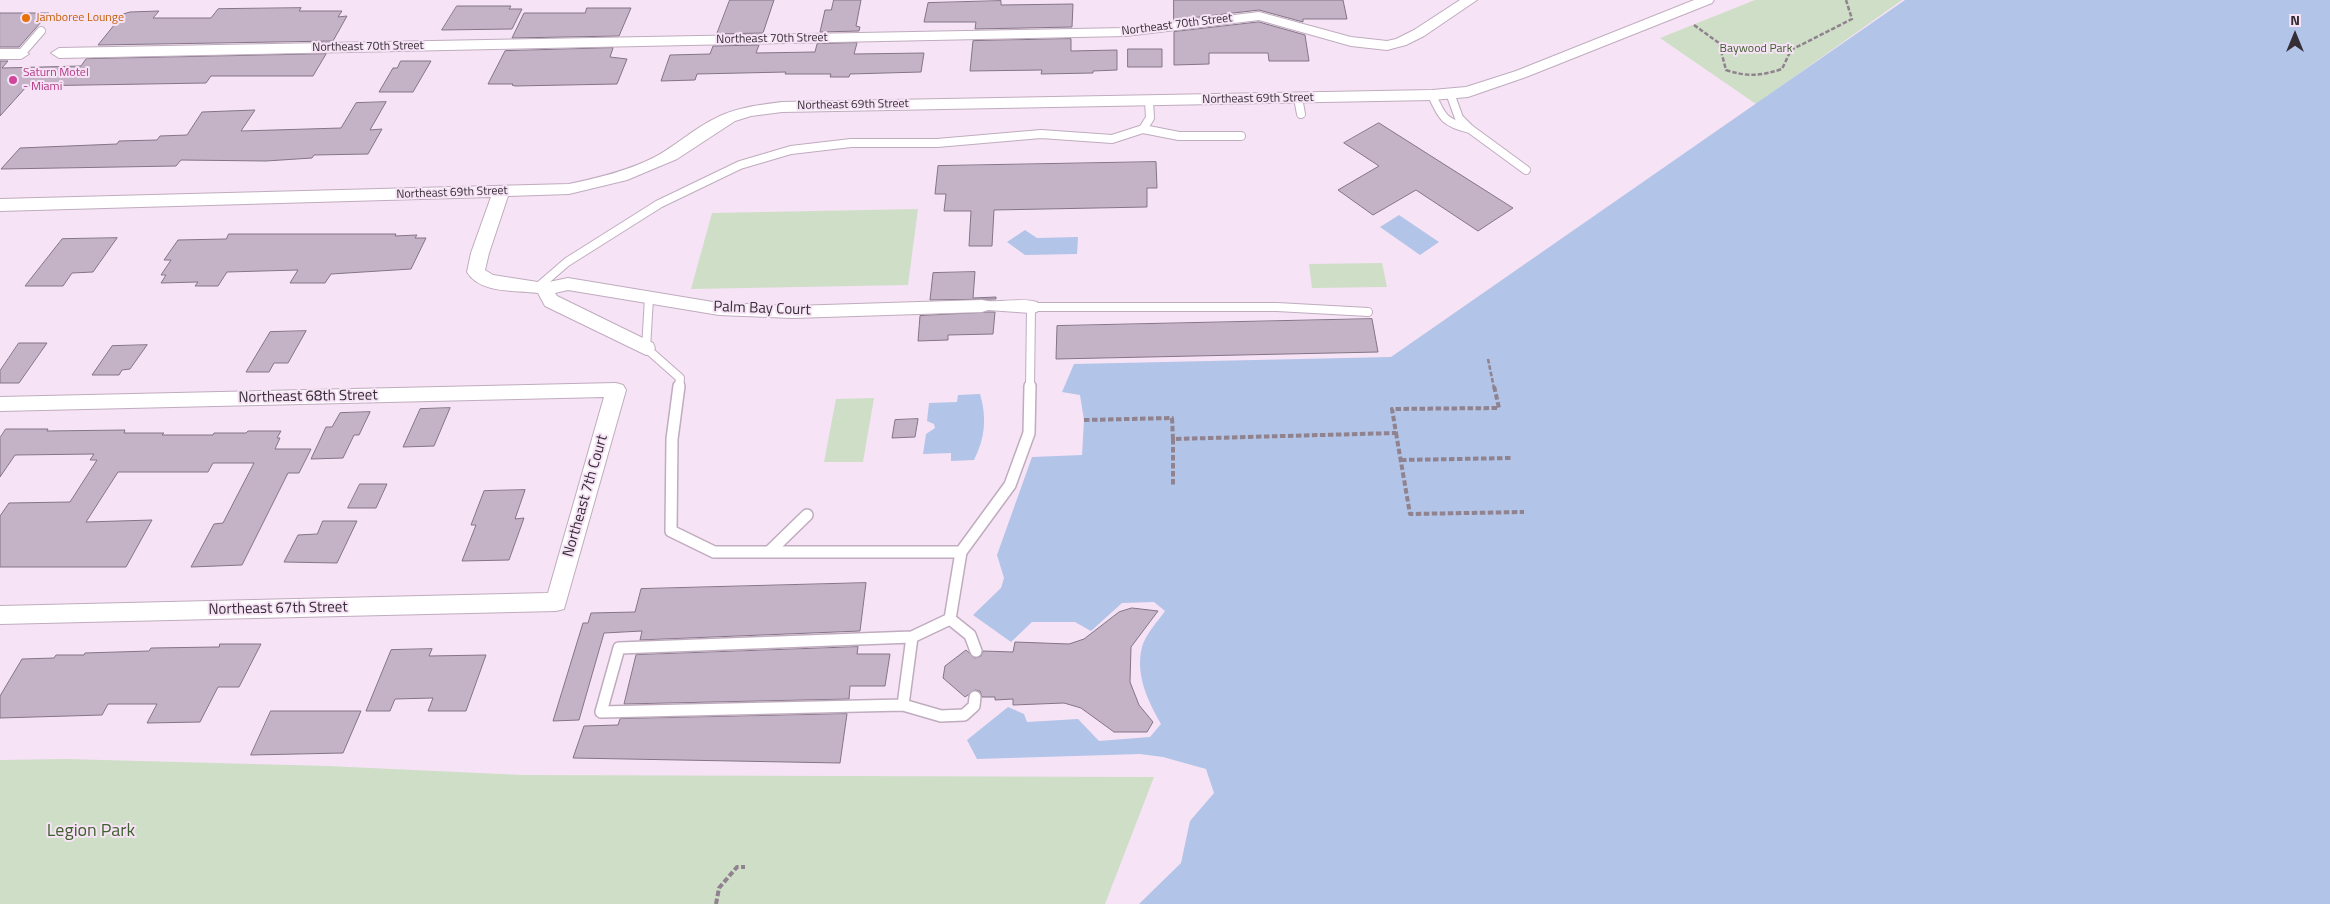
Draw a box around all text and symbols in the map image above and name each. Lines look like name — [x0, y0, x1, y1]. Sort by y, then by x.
text: N — [2290, 9, 2300, 30]
north arrow — [2270, 10, 2320, 60]
place label: Jamboree Lounge — [36, 11, 124, 25]
street label: Northeast 70th Street — [1121, 11, 1233, 39]
marker: Jamboree Lounge — [20, 12, 32, 24]
street label: Northeast 70th Street — [716, 31, 828, 47]
street label: Northeast 70th Street — [312, 39, 424, 55]
park label: Baywood Park — [1720, 42, 1792, 56]
place label: Saturn Motel - Miami — [23, 66, 89, 94]
marker: Saturn Motel - Miami — [7, 74, 19, 86]
street label: Northeast 69th Street — [1202, 91, 1314, 107]
street label: Northeast 69th Street — [797, 97, 909, 113]
street label: Northeast 69th Street — [396, 184, 508, 202]
street label: Palm Bay Court — [713, 298, 811, 320]
street label: Northeast 68th Street — [238, 387, 378, 407]
street label: Northeast 7th Court — [560, 433, 612, 559]
street label: Northeast 67th Street — [208, 599, 348, 619]
park label: Legion Park — [47, 821, 135, 843]

